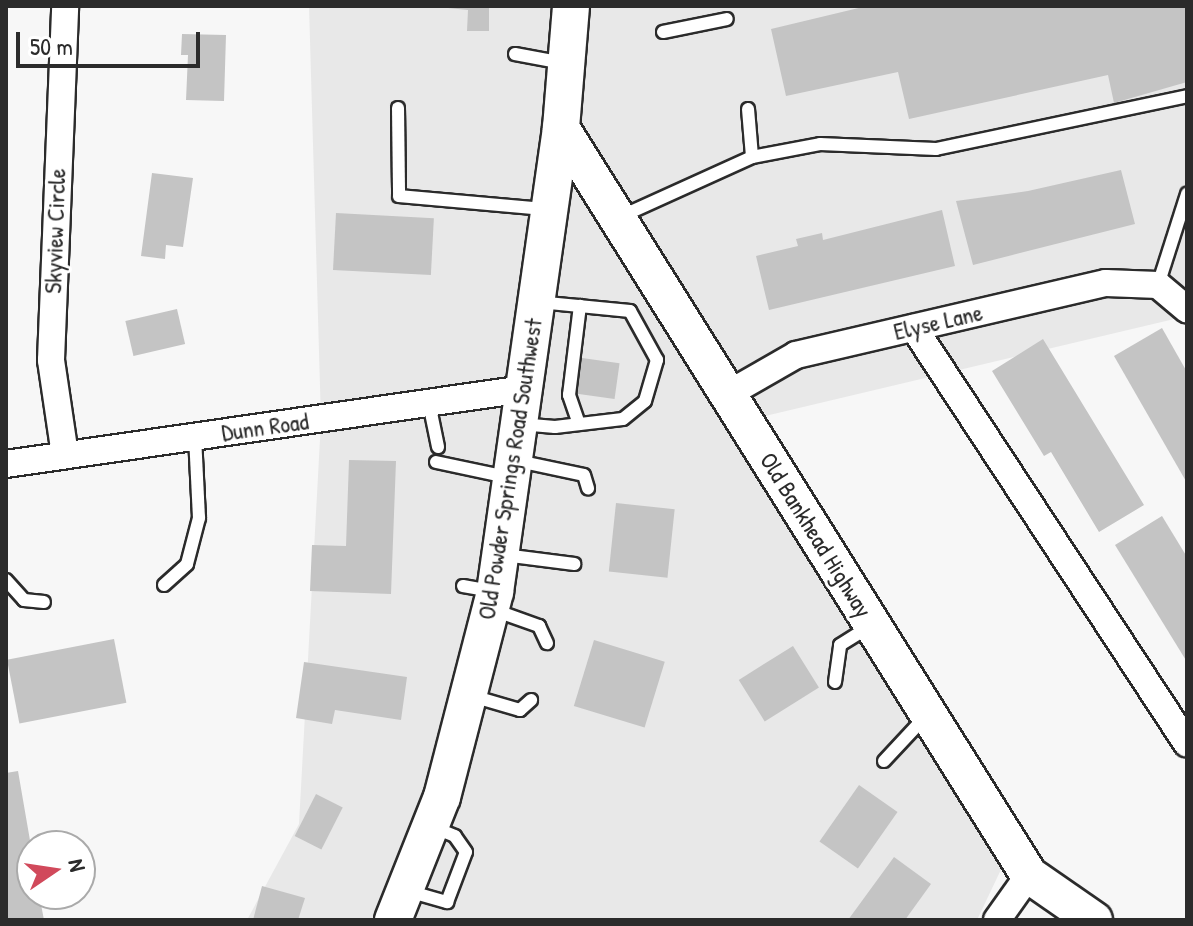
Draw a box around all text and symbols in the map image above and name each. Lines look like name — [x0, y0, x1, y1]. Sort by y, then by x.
scale bar — [20, 16, 204, 66]
text: 50 m — [30, 30, 73, 62]
street label: Skyview Circle — [38, 168, 72, 294]
street label: Elyse Lane — [891, 298, 985, 346]
street label: Old Powder Springs Road Southwest — [472, 316, 548, 622]
street label: Dunn Road — [220, 407, 310, 447]
street label: Old Bankhead Highway — [754, 447, 878, 623]
north arrow — [16, 830, 96, 910]
text: N — [62, 856, 93, 874]

